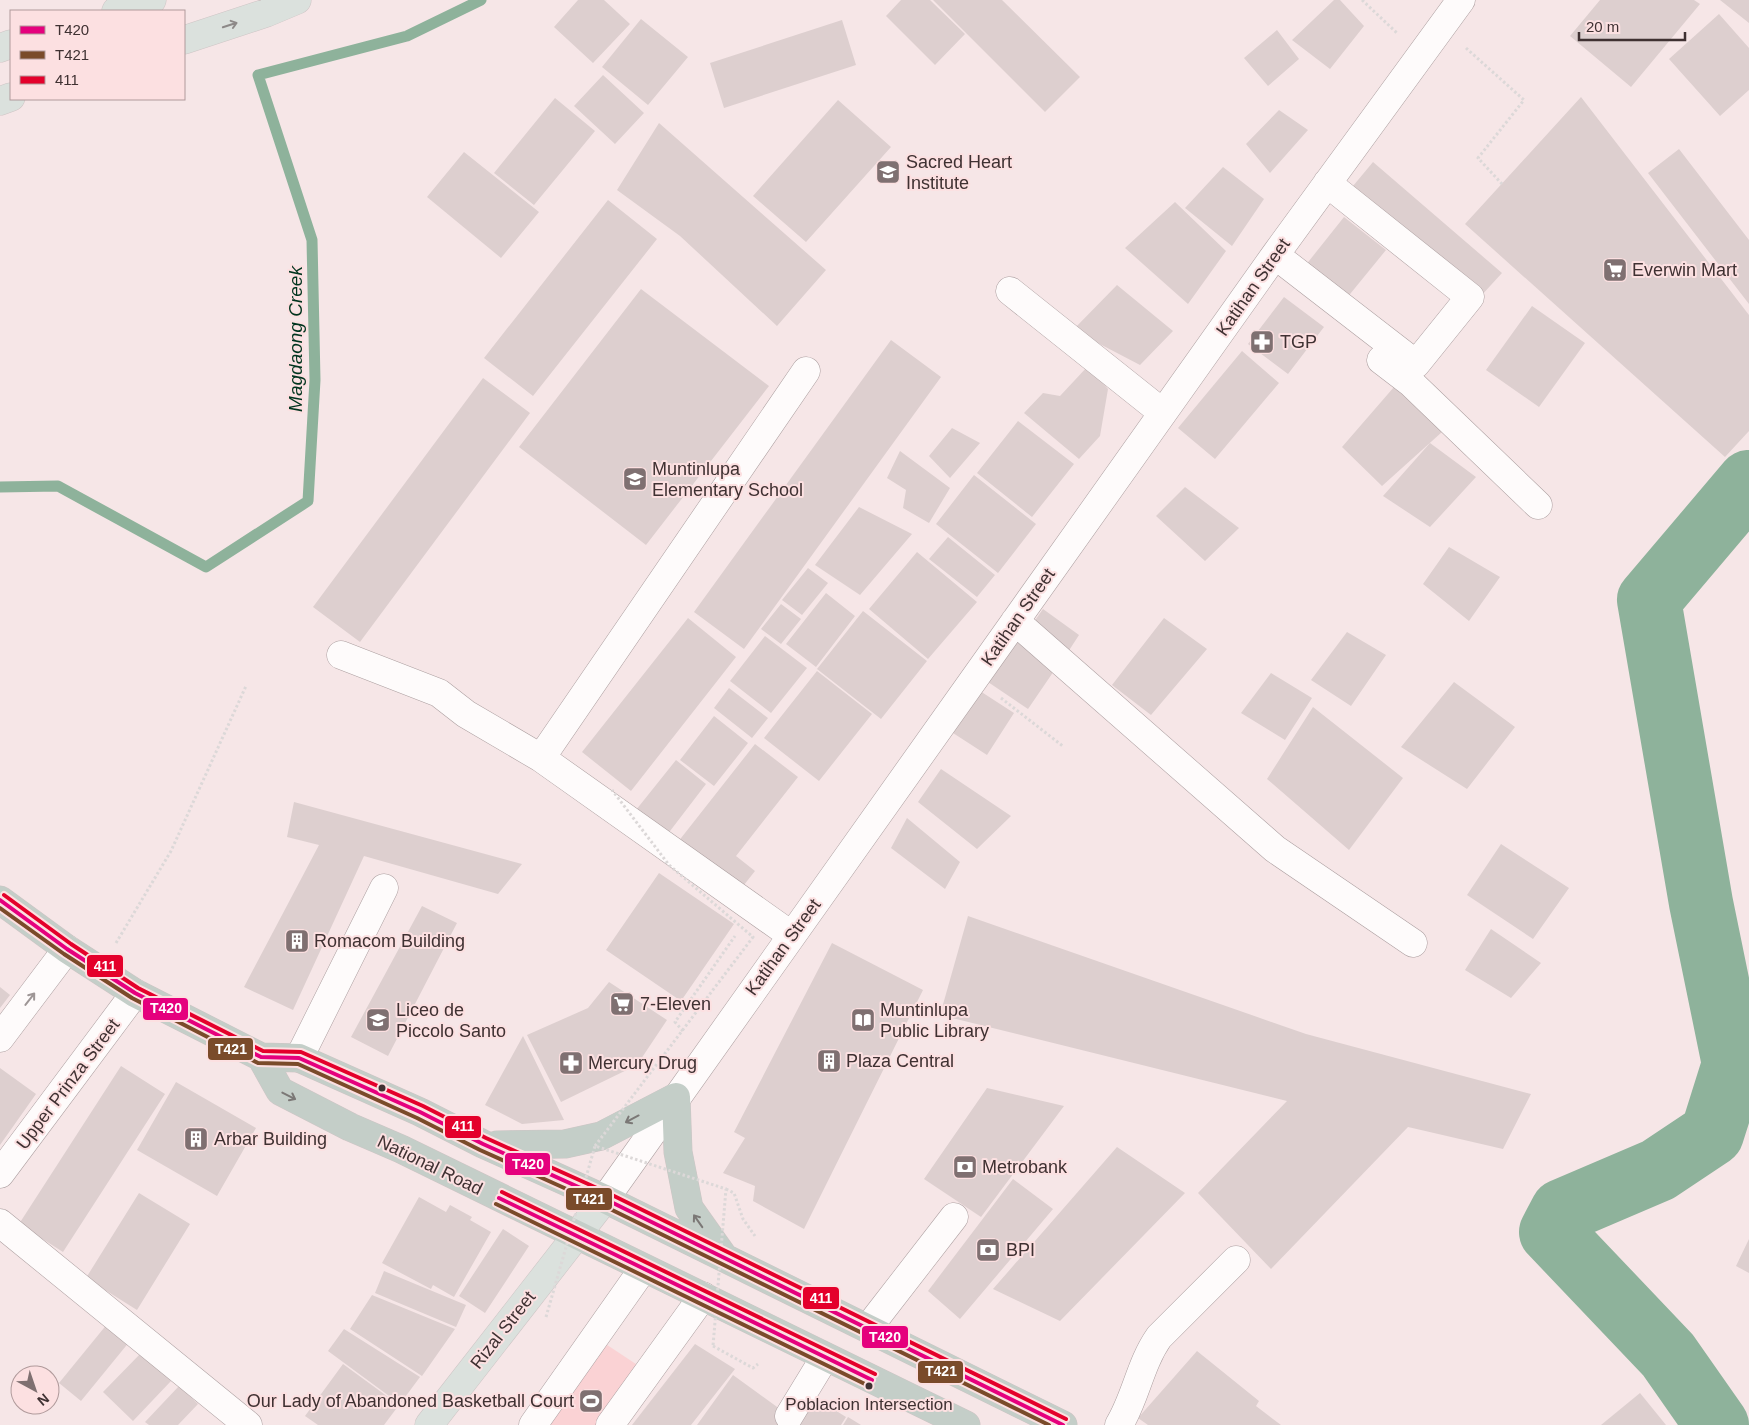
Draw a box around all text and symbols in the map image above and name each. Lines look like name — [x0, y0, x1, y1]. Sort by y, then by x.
legend — [10, 10, 185, 100]
scale bar — [1579, 10, 1685, 42]
text: 20 m — [1586, 18, 1619, 35]
one-way arrow — [222, 20, 238, 30]
text: T420 — [55, 21, 89, 38]
text: T421 — [55, 46, 89, 63]
text: 411 — [55, 71, 79, 88]
place label: Sacred Heart Institute — [906, 152, 1012, 193]
school or university icon: Sacred Heart Institute — [875, 159, 901, 185]
street label: Katihan Street — [1212, 235, 1294, 339]
supermarket icon: Everwin Mart — [1602, 257, 1628, 283]
place label: Everwin Mart — [1632, 260, 1737, 280]
water label: Magdaong Creek — [285, 265, 306, 412]
pharmacy icon: TGP — [1249, 329, 1275, 355]
place label: TGP — [1280, 332, 1317, 352]
place label: Muntinlupa Elementary School — [652, 459, 803, 500]
school or university icon: Muntinlupa Elementary School — [622, 466, 648, 492]
street label: Katihan Street — [977, 565, 1059, 669]
street label: Katihan Street — [741, 895, 825, 999]
building icon: Romacom Building — [284, 928, 310, 954]
place label: Romacom Building — [314, 931, 465, 951]
line badge: 411 — [86, 954, 124, 978]
text: 411 — [94, 958, 117, 974]
supermarket icon: 7-Eleven — [609, 991, 635, 1017]
one-way arrow — [24, 993, 35, 1006]
place label: 7-Eleven — [640, 994, 711, 1014]
line badge: T420 — [142, 997, 189, 1021]
text: T420 — [150, 1000, 182, 1016]
place label: Liceo de Piccolo Santo — [396, 1000, 506, 1041]
place label: Muntinlupa Public Library — [880, 1000, 989, 1041]
school or university icon: Liceo de Piccolo Santo — [365, 1007, 391, 1033]
library icon: Muntinlupa Public Library — [850, 1007, 876, 1033]
street label: Upper Prinza Street — [12, 1015, 124, 1153]
line badge: T421 — [207, 1037, 254, 1061]
text: T421 — [215, 1041, 247, 1057]
building icon: Plaza Central — [816, 1048, 842, 1074]
pharmacy icon: Mercury Drug — [558, 1050, 584, 1076]
place label: Plaza Central — [846, 1051, 954, 1071]
place label: Mercury Drug — [588, 1053, 697, 1073]
unlabelled marker — [377, 1083, 387, 1093]
one-way arrow — [281, 1092, 296, 1101]
line badge: 411 — [444, 1115, 482, 1139]
one-way arrow — [625, 1115, 640, 1124]
text: 411 — [452, 1118, 475, 1134]
building icon: Arbar Building — [183, 1126, 209, 1152]
place label: Arbar Building — [214, 1129, 327, 1149]
street label: National Road — [374, 1131, 486, 1199]
line badge: T420 — [504, 1152, 551, 1176]
bank icon: Metrobank — [952, 1154, 978, 1180]
text: T420 — [512, 1156, 544, 1172]
place label: Metrobank — [982, 1157, 1068, 1177]
line badge: T421 — [565, 1187, 613, 1211]
text: T421 — [573, 1191, 605, 1207]
one-way arrow — [693, 1214, 703, 1228]
bank icon: BPI — [975, 1237, 1001, 1263]
place label: BPI — [1006, 1240, 1035, 1260]
line badge: 411 — [802, 1286, 840, 1310]
street label: Rizal Street — [466, 1287, 540, 1373]
text: 411 — [810, 1290, 833, 1306]
line badge: T420 — [861, 1325, 909, 1349]
text: T420 — [869, 1329, 901, 1345]
line badge: T421 — [917, 1360, 964, 1384]
text: T421 — [925, 1363, 957, 1379]
north arrow — [10, 1365, 60, 1415]
marker: Poblacion Intersection — [864, 1381, 874, 1391]
sports icon: Our Lady of Abandoned Basketball Court — [578, 1388, 604, 1414]
text: N — [34, 1391, 52, 1409]
place label: Our Lady of Abandoned Basketball Court — [247, 1391, 574, 1411]
place label: Poblacion Intersection — [785, 1395, 953, 1414]

